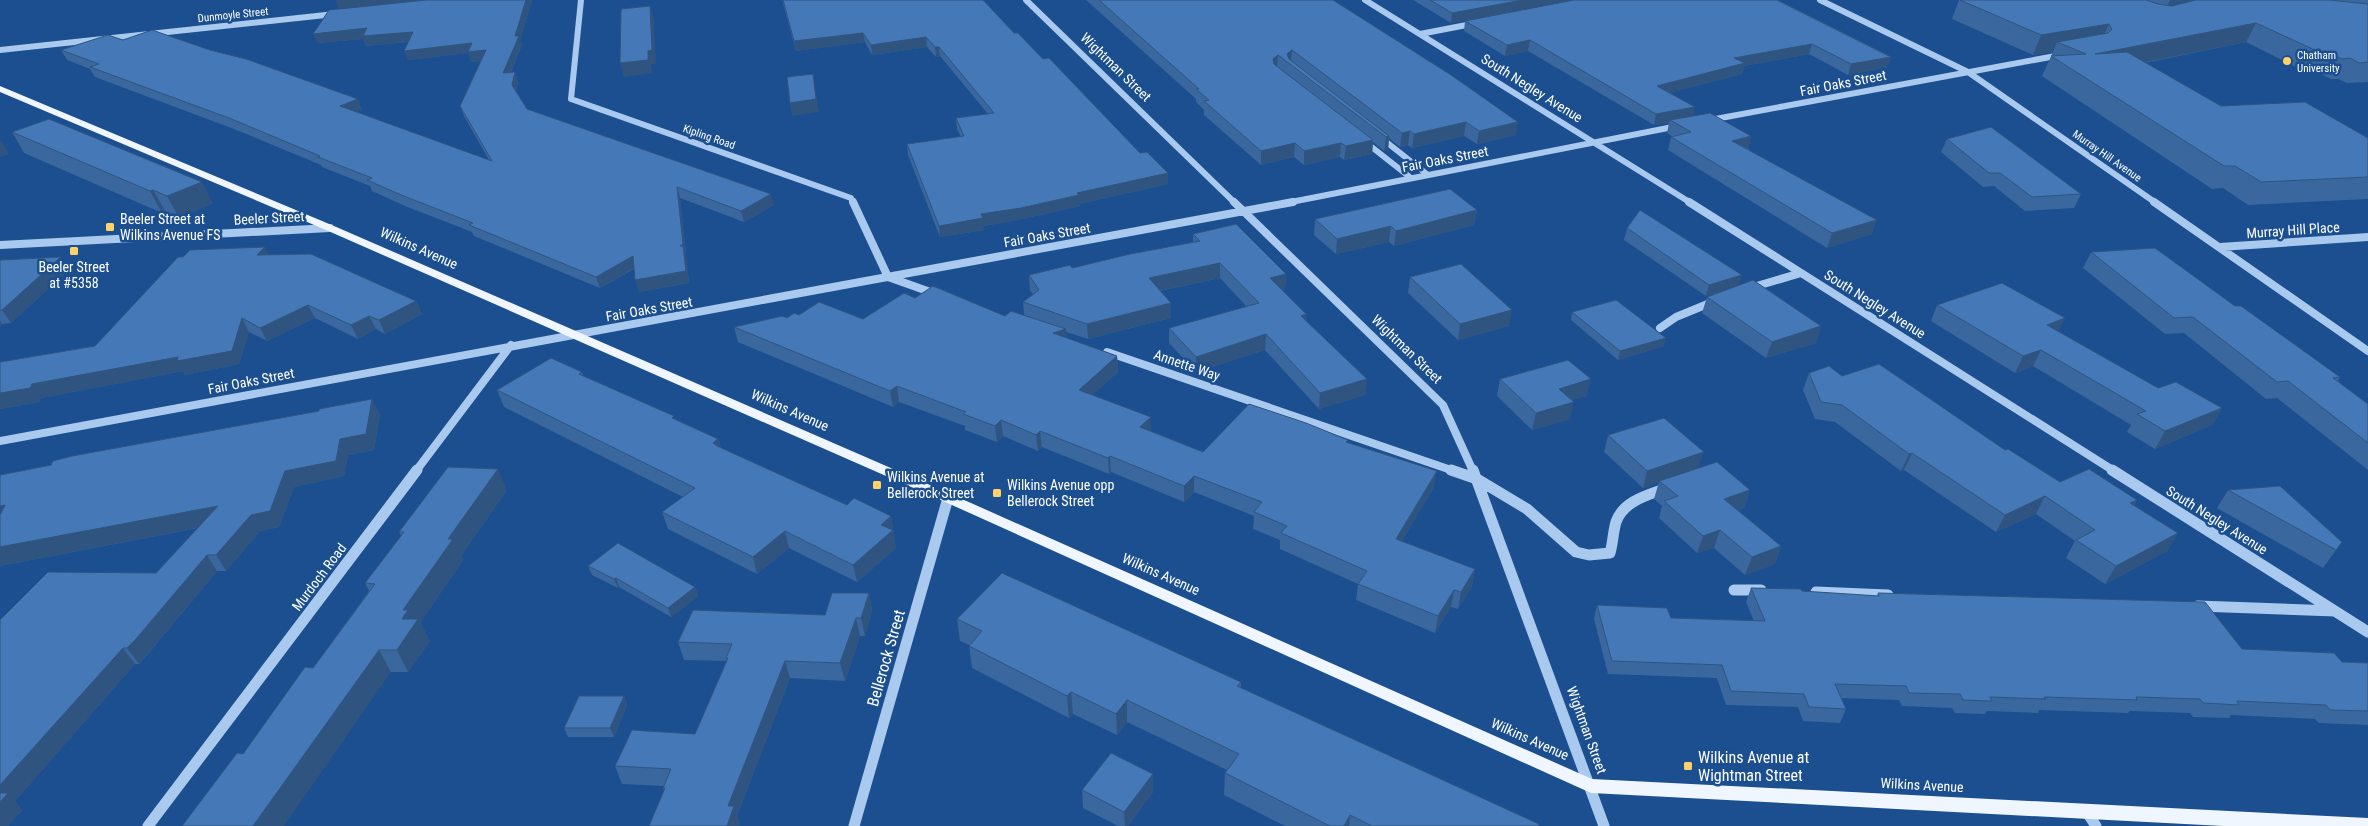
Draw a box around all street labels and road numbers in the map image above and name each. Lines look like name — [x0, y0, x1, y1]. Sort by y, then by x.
street label: Dunmoyle Street — [197, 5, 269, 25]
street label: Wightman Street — [1077, 29, 1155, 105]
street label: South Negley Avenue — [1478, 50, 1586, 126]
street label: Fair Oaks Street — [1798, 67, 1888, 99]
street label: Kipling Road — [681, 122, 737, 152]
street label: Murray Hill Avenue — [2070, 127, 2144, 185]
street label: Fair Oaks Street — [1400, 143, 1490, 175]
street label: Beeler Street — [233, 208, 305, 228]
street label: Murray Hill Place — [2246, 219, 2341, 241]
street label: Fair Oaks Street — [1002, 220, 1092, 250]
street label: Wilkins Avenue — [378, 224, 461, 272]
street label: South Negley Avenue — [1821, 266, 1929, 342]
street label: Fair Oaks Street — [604, 294, 694, 324]
street label: Wightman Street — [1368, 311, 1446, 387]
street label: Annette Way — [1152, 346, 1222, 384]
street label: Fair Oaks Street — [206, 365, 296, 397]
street label: Wilkins Avenue — [749, 386, 832, 434]
street label: South Negley Avenue — [2163, 482, 2271, 558]
street label: Murdoch Road — [289, 540, 349, 614]
street label: Wilkins Avenue — [1120, 550, 1203, 598]
street label: Bellerock Street — [863, 607, 909, 708]
street label: Wightman Street — [1564, 684, 1610, 776]
street label: Wilkins Avenue — [1489, 715, 1572, 763]
street label: Wilkins Avenue — [1880, 775, 1964, 795]

